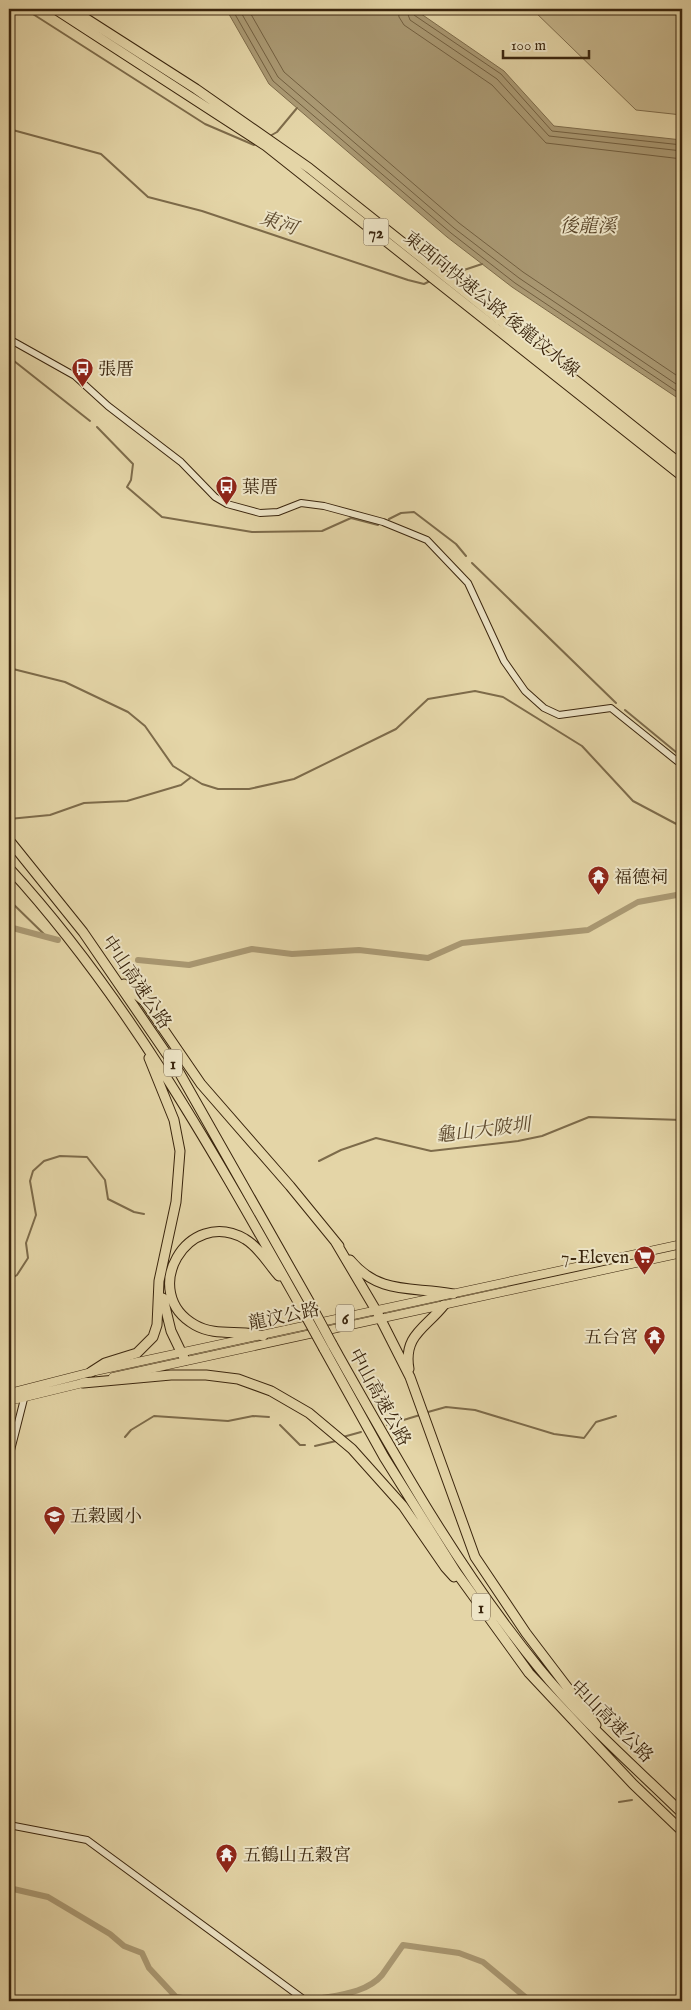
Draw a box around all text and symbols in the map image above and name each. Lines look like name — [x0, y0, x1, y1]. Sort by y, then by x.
scale bar — [503, 28, 590, 60]
text: 100 m — [511, 36, 547, 55]
water label: 東河 — [257, 207, 303, 242]
water label: 後龍溪 — [559, 215, 618, 239]
road number: 72 — [364, 218, 388, 246]
street label: 東西向快速公路 後龍汶水線 — [398, 227, 584, 383]
bus stop icon: 張厝 — [70, 357, 94, 388]
place label: 張厝 — [98, 359, 134, 382]
bus stop icon: 葉厝 — [214, 475, 238, 506]
place label: 葉厝 — [242, 477, 278, 500]
temple icon: 福德祠 — [586, 865, 610, 896]
place label: 福德祠 — [614, 867, 668, 890]
street label: 中山高速公路 — [96, 932, 175, 1034]
road number: 1 — [164, 1050, 182, 1076]
water label: 龜山大陂圳 — [435, 1113, 535, 1149]
supermarket icon: 7-Eleven — [633, 1245, 657, 1276]
place label: 7-Eleven — [561, 1247, 629, 1270]
street label: 龍汶公路 — [247, 1299, 322, 1336]
road number: 6 — [336, 1305, 354, 1332]
temple icon: 五台宮 — [642, 1325, 666, 1356]
place label: 五台宮 — [584, 1327, 638, 1350]
street label: 中山高速公路 — [342, 1345, 415, 1451]
school or university icon: 五穀國小 — [42, 1504, 66, 1535]
place label: 五穀國小 — [70, 1506, 142, 1529]
road number: 1 — [472, 1594, 490, 1620]
street label: 中山高速公路 — [565, 1676, 657, 1768]
temple icon: 五鶴山五穀宮 — [215, 1843, 239, 1874]
place label: 五鶴山五穀宮 — [243, 1845, 351, 1868]

